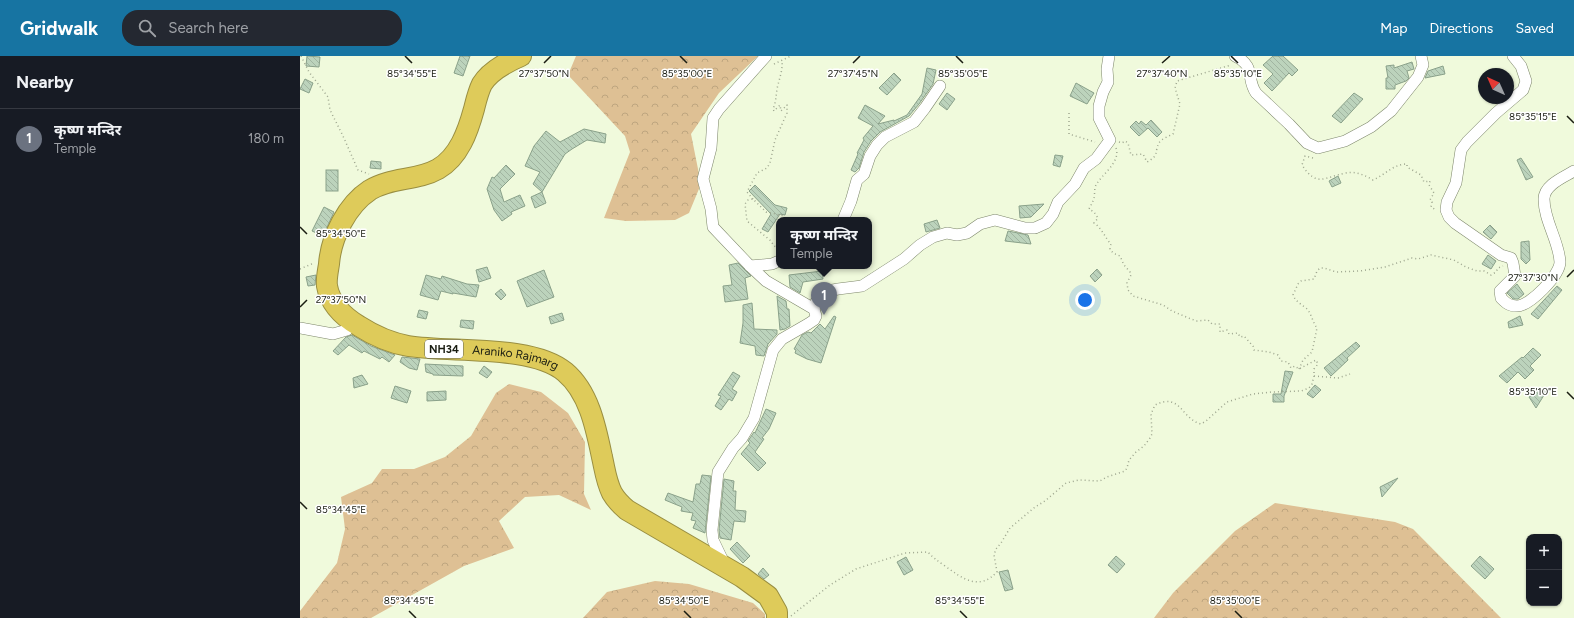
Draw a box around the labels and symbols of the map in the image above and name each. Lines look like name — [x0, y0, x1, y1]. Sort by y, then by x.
text: 85°34'55"E — [387, 67, 437, 80]
text: 27°37'50"N — [519, 67, 569, 80]
text: 85°35'00"E — [662, 67, 712, 80]
text: 27°37'45"N — [828, 67, 878, 80]
text: 85°35'05"E — [938, 67, 988, 80]
text: 27°37'40"N — [1136, 67, 1188, 80]
text: 85°35'10"E — [1214, 67, 1262, 80]
north arrow — [1478, 68, 1514, 104]
text: 85°35'15"E — [1509, 110, 1557, 123]
text: 85°34'50"E — [316, 227, 366, 240]
text: 27°37'30"N — [1508, 271, 1558, 284]
pin: 1 — [811, 282, 837, 315]
your location — [1075, 290, 1095, 310]
text: 27°37'50"N — [316, 293, 366, 306]
road number: NH34 — [425, 340, 463, 358]
street label: Araniko Rajmarg — [472, 343, 561, 373]
text: 85°35'10"E — [1509, 385, 1557, 398]
text: 85°34'45"E — [316, 503, 366, 516]
text: 85°34'45"E — [384, 594, 434, 607]
text: 85°34'50"E — [659, 594, 709, 607]
text: 85°34'55"E — [935, 594, 985, 607]
text: 85°35'00"E — [1210, 594, 1260, 607]

